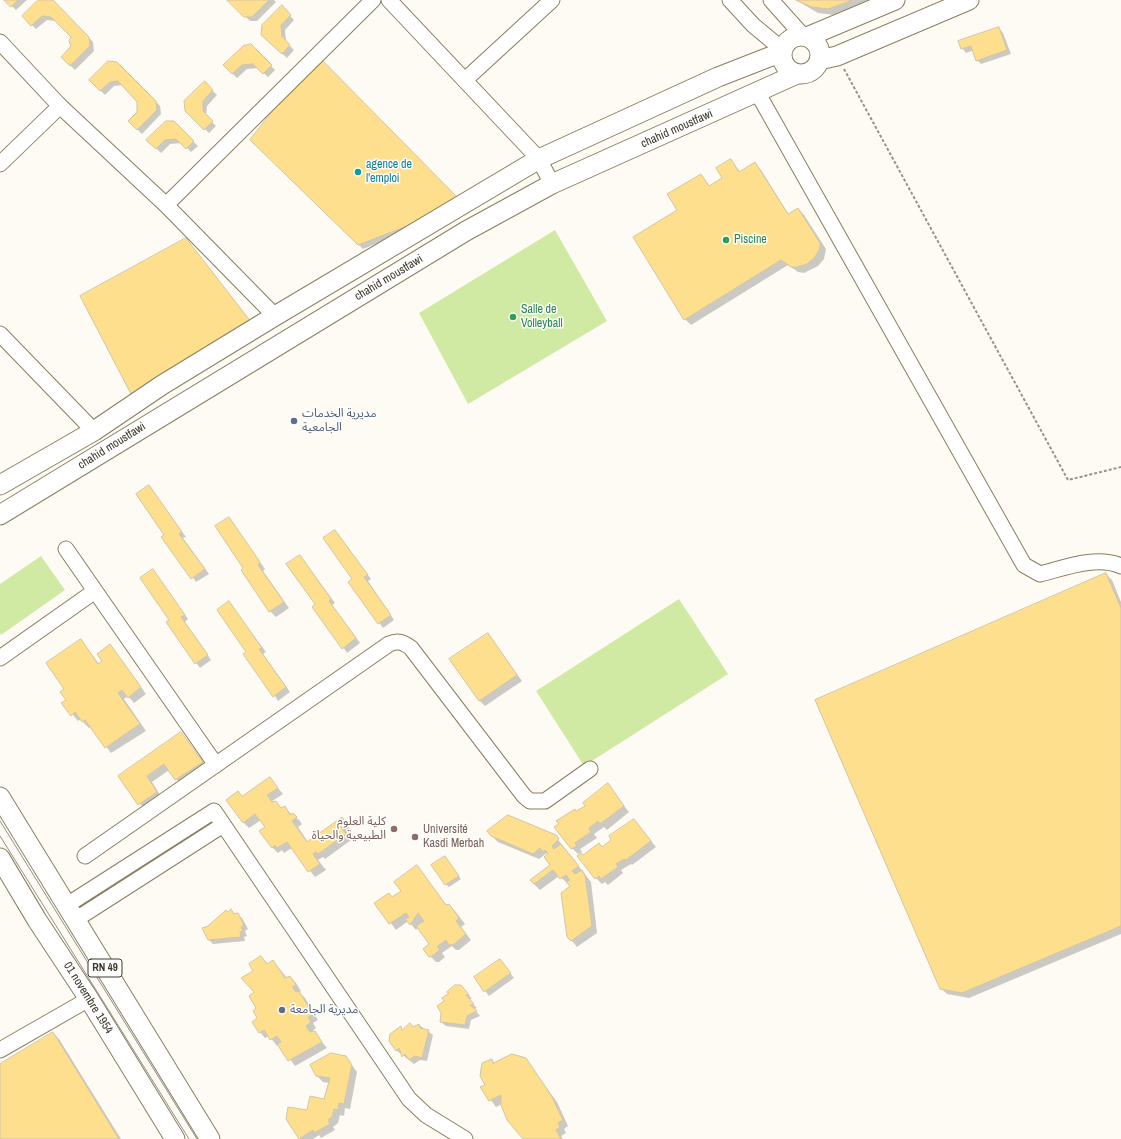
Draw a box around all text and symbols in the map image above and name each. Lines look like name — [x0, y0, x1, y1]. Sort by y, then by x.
street label: chahid moustfawi — [639, 107, 715, 151]
place label: agence de l'emploi — [366, 158, 412, 186]
marker: agence de l'emploi — [353, 167, 363, 177]
place label: Piscine — [734, 233, 767, 247]
marker: Piscine — [721, 235, 731, 245]
street label: chahid moustfawi — [352, 252, 426, 304]
place label: Salle de Volleyball — [521, 303, 563, 331]
marker: Salle de Volleyball — [508, 312, 518, 322]
place label: مديرية الخدمات الجامعية — [302, 407, 377, 435]
marker: مديرية الخدمات الجامعية — [289, 416, 299, 426]
street label: chahid moustfawi — [75, 419, 149, 473]
place label: كلية العلوم الطبيعية والحياة — [312, 815, 386, 843]
place label: Université Kasdi Merbah — [423, 823, 484, 851]
marker: كلية العلوم الطبيعية والحياة — [389, 824, 399, 834]
marker: Université Kasdi Merbah — [410, 832, 420, 842]
street label: 01 novembre 1954 — [60, 959, 116, 1037]
road number: RN 49 — [88, 959, 122, 977]
place label: مديرية الجامعة — [290, 1003, 358, 1017]
marker: مديرية الجامعة — [277, 1005, 287, 1015]

